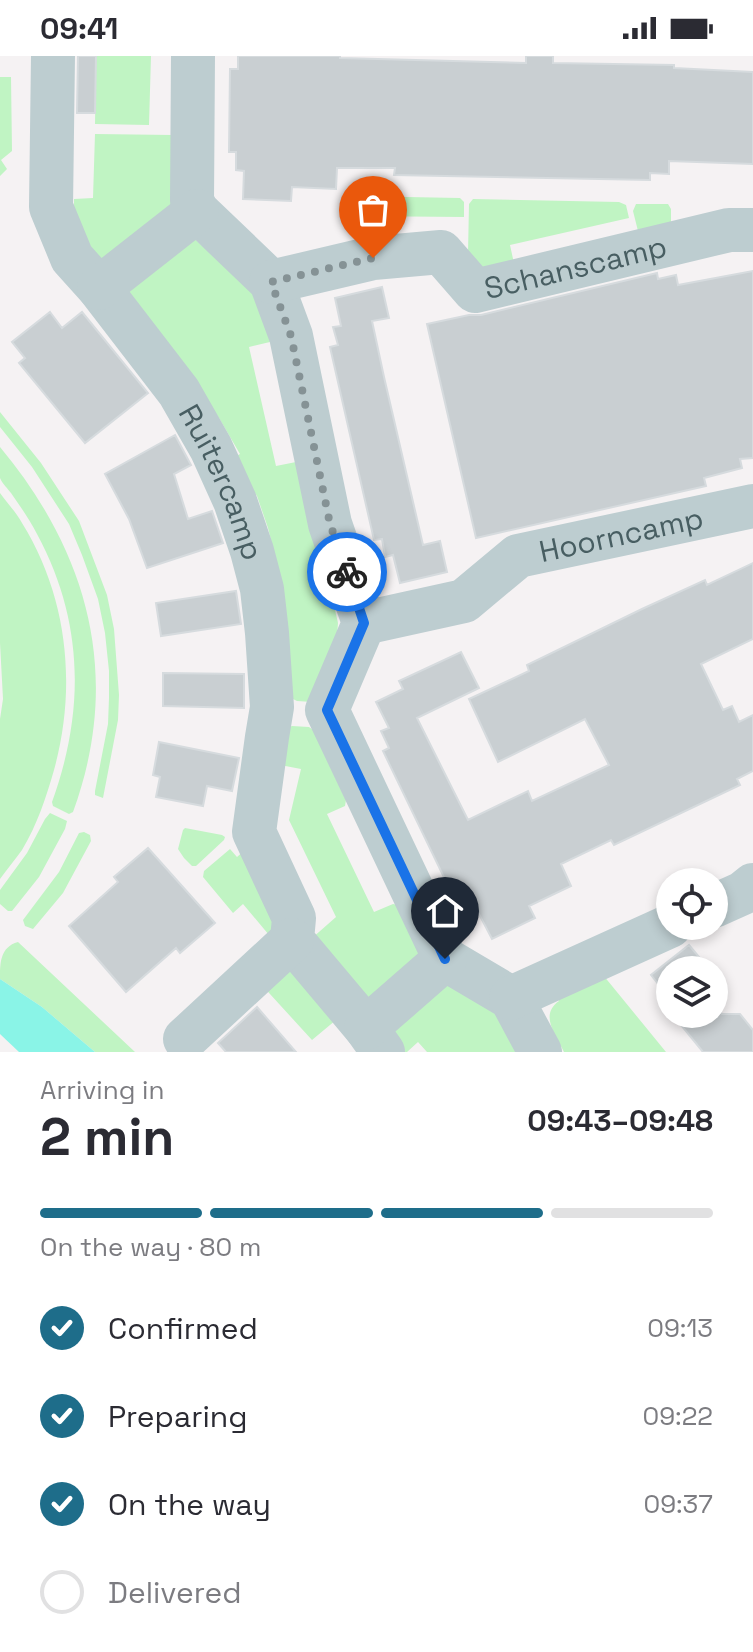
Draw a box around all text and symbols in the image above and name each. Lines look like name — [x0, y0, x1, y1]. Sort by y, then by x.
text: 09:41 — [40, 9, 118, 48]
pin — [339, 176, 407, 258]
icon: bag — [351, 188, 395, 232]
street label: Schanscamp — [480, 226, 671, 308]
street label: Ruitercamp — [170, 397, 273, 565]
street label: Hoorncamp — [535, 498, 707, 571]
courier — [307, 532, 387, 612]
icon: bike — [325, 550, 369, 594]
map controls — [656, 868, 728, 1028]
button: locate — [656, 868, 728, 940]
pin — [411, 877, 479, 959]
icon: home — [423, 889, 467, 933]
button: layers — [656, 956, 728, 1028]
text: Arriving in — [40, 1073, 164, 1107]
text: 09:43–09:48 — [527, 1101, 713, 1140]
text: 2 min — [40, 1104, 174, 1170]
text: On the way · 80 m — [40, 1230, 261, 1264]
icon: check — [40, 1306, 84, 1350]
text: Confirmed — [108, 1309, 258, 1348]
text: 09:13 — [647, 1311, 713, 1345]
icon: check — [40, 1394, 84, 1438]
text: Preparing — [108, 1397, 247, 1436]
text: 09:22 — [642, 1399, 713, 1433]
icon: check — [40, 1482, 84, 1526]
text: On the way — [108, 1485, 271, 1524]
text: 09:37 — [643, 1487, 713, 1521]
text: Delivered — [108, 1573, 242, 1612]

